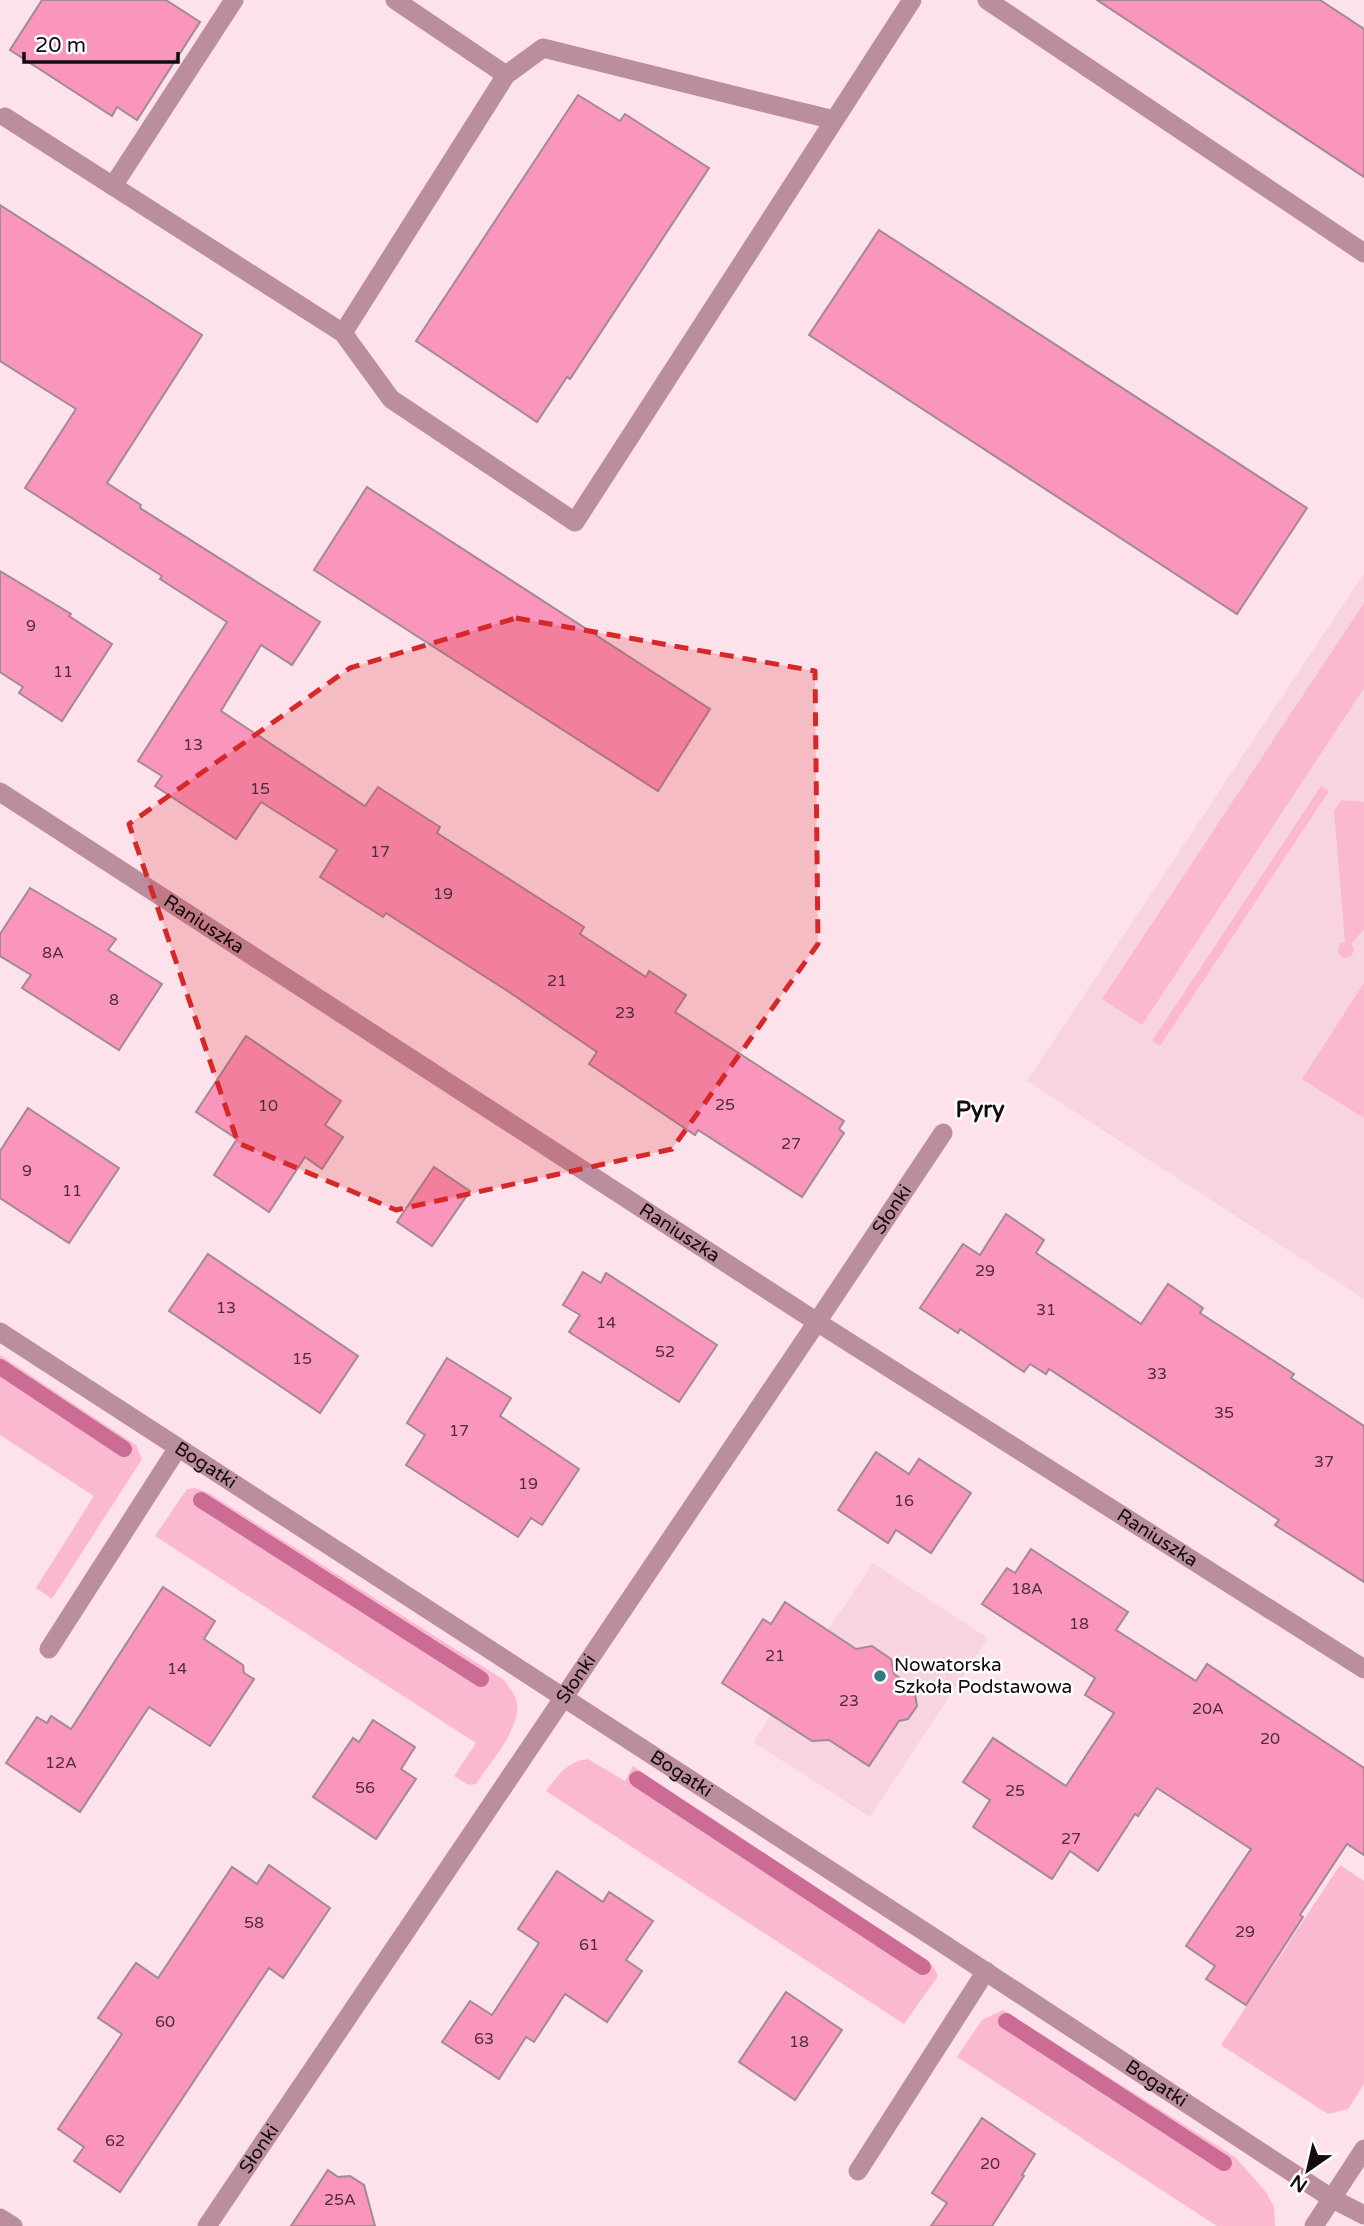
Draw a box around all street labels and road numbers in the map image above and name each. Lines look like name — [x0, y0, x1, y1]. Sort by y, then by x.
street label: Raniuszka — [159, 890, 248, 958]
street label: Słonki — [868, 1181, 916, 1239]
street label: Raniuszka — [635, 1199, 724, 1267]
street label: Bogatki — [170, 1437, 241, 1493]
street label: Raniuszka — [1113, 1504, 1202, 1572]
street label: Słonki — [552, 1650, 601, 1708]
street label: Bogatki — [646, 1746, 716, 1802]
street label: Bogatki — [1121, 2055, 1191, 2112]
street label: Słonki — [235, 2120, 283, 2178]

